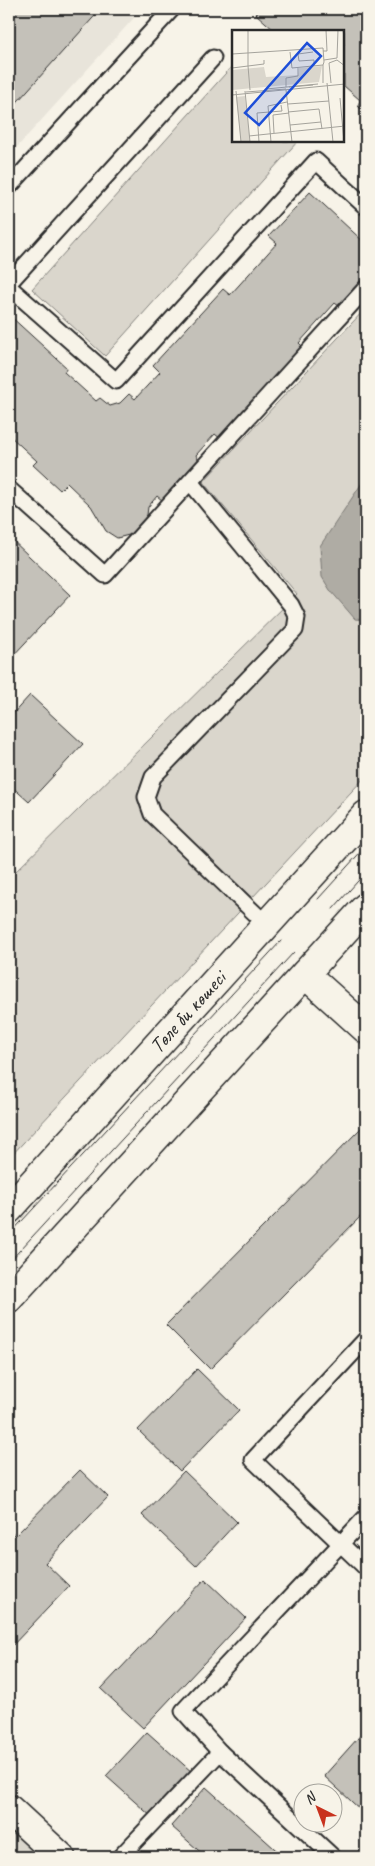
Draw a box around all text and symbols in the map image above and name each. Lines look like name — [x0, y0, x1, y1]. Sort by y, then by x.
inset map — [232, 30, 345, 142]
street label: Төле би көшесі — [144, 963, 233, 1058]
north arrow — [292, 1784, 342, 1834]
text: N — [301, 1788, 320, 1808]

